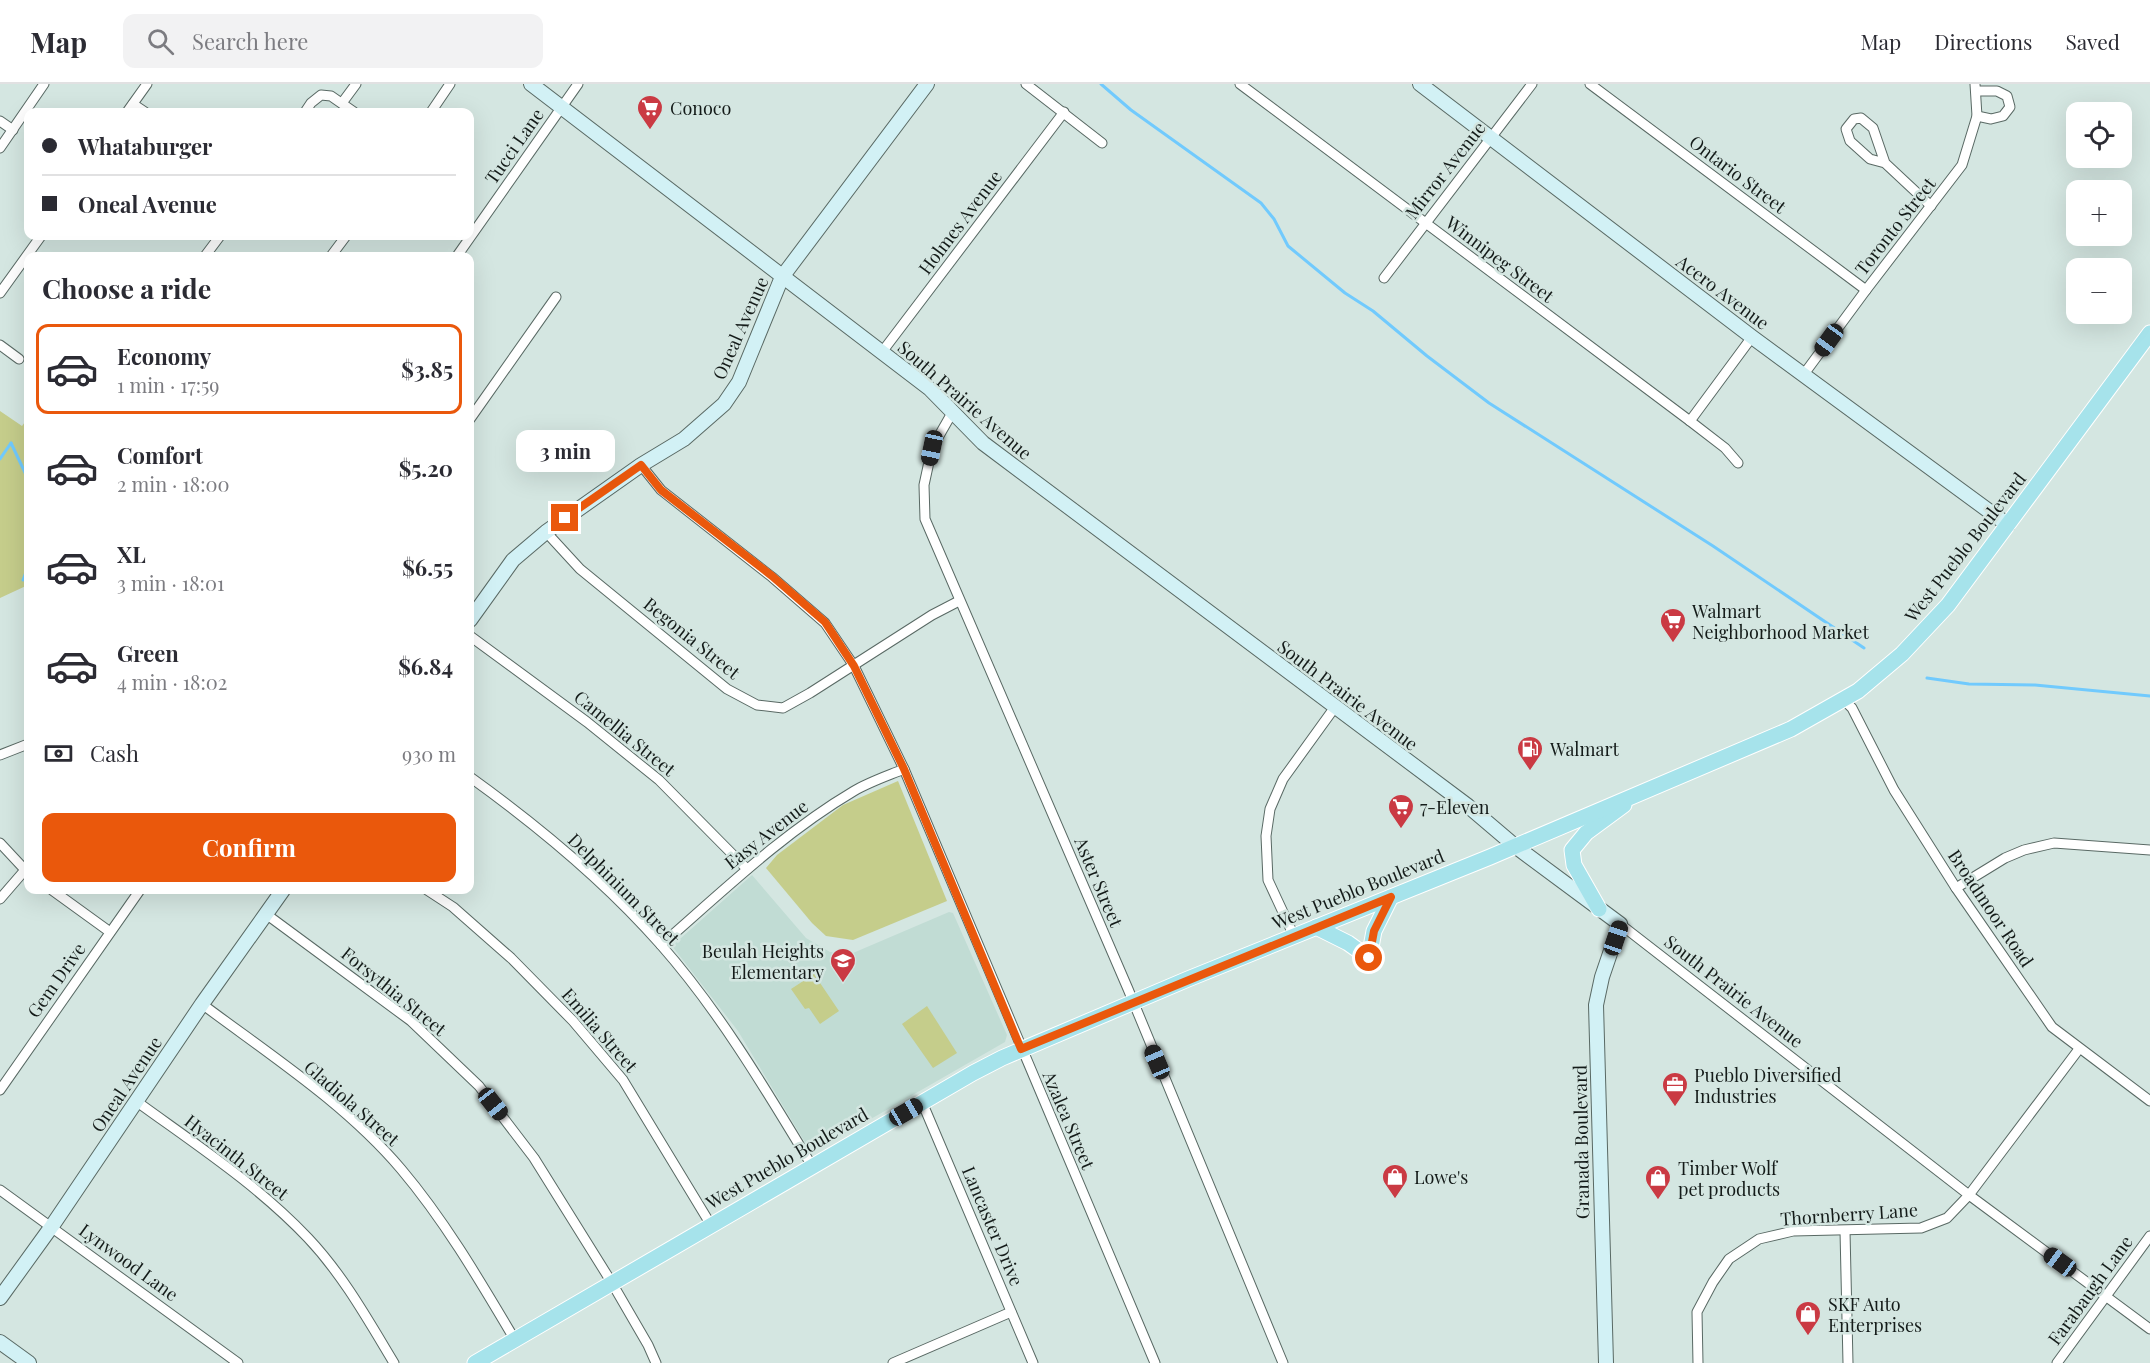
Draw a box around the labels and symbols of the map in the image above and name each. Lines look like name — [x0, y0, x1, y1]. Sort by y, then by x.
supermarket icon: Conoco — [635, 93, 665, 131]
place label: Conoco — [670, 96, 732, 120]
street label: Tucci Lane — [479, 103, 549, 189]
street label: Mirror Avenue — [1399, 116, 1491, 224]
street label: Ontario Street — [1685, 130, 1792, 219]
street label: Holmes Avenue — [913, 165, 1007, 279]
street label: Toronto Street — [1849, 172, 1941, 280]
street label: Winnipeg Street — [1440, 210, 1560, 308]
street label: Acero Avenue — [1671, 249, 1774, 335]
street label: Oneal Avenue — [707, 273, 773, 383]
car — [1811, 320, 1847, 360]
street label: South Prairie Avenue — [893, 335, 1037, 465]
car — [919, 429, 945, 467]
callout: 3 min — [516, 431, 614, 473]
street label: West Pueblo Boulevard — [1898, 467, 2031, 627]
route end — [551, 504, 578, 531]
street label: Begonia Street — [639, 592, 746, 685]
place label: Walmart Neighborhood Market — [1691, 599, 1869, 644]
supermarket icon: Walmart Neighborhood Market — [1658, 606, 1688, 644]
street label: South Prairie Avenue — [1273, 634, 1423, 756]
street label: Camellia Street — [569, 685, 681, 782]
fuel station icon: Walmart — [1515, 734, 1545, 772]
place label: Walmart — [1549, 737, 1619, 761]
supermarket icon: 7-Eleven — [1386, 792, 1416, 830]
street label: Easy Avenue — [719, 794, 813, 874]
place label: 7-Eleven — [1420, 795, 1490, 819]
street label: Delphinium Street — [563, 828, 686, 951]
street label: Aster Street — [1069, 833, 1129, 931]
street label: West Pueblo Boulevard — [1268, 843, 1448, 935]
street label: Broadmoor Road — [1943, 845, 2040, 972]
car — [1602, 918, 1630, 958]
street label: South Prairie Avenue — [1660, 929, 1808, 1053]
street label: Gem Drive — [21, 938, 91, 1022]
place label: Beulah Heights Elementary — [702, 939, 824, 984]
street label: Forsythia Street — [336, 941, 452, 1041]
route start — [1355, 944, 1382, 971]
school or university icon: Beulah Heights Elementary — [828, 946, 858, 984]
street label: Emilia Street — [557, 983, 644, 1078]
street label: Oneal Avenue — [85, 1031, 167, 1137]
car — [1142, 1042, 1172, 1082]
street label: Gladiola Street — [299, 1055, 405, 1151]
place label: Pueblo Diversified Industries — [1694, 1063, 1842, 1108]
street label: Granada Boulevard — [1568, 1064, 1594, 1219]
street label: Azalea Street — [1037, 1066, 1101, 1173]
office icon: Pueblo Diversified Industries — [1660, 1070, 1690, 1108]
car — [475, 1084, 511, 1124]
car — [886, 1095, 926, 1129]
street label: West Pueblo Boulevard — [701, 1101, 873, 1215]
street label: Hyacinth Street — [180, 1109, 294, 1206]
place label: Timber Wolf pet products — [1678, 1156, 1780, 1201]
shop icon: Lowe's — [1380, 1162, 1410, 1200]
street label: Lancaster Drive — [957, 1163, 1029, 1289]
shop icon: Timber Wolf pet products — [1643, 1163, 1673, 1201]
place label: Lowe's — [1414, 1165, 1468, 1189]
street label: Thornberry Lane — [1779, 1197, 1919, 1231]
street label: Lynwood Lane — [75, 1218, 183, 1306]
street label: Farabaugh Lane — [2042, 1231, 2138, 1349]
car — [2040, 1244, 2080, 1280]
place label: SKF Auto Enterprises — [1828, 1292, 1922, 1337]
shop icon: SKF Auto Enterprises — [1793, 1299, 1823, 1337]

